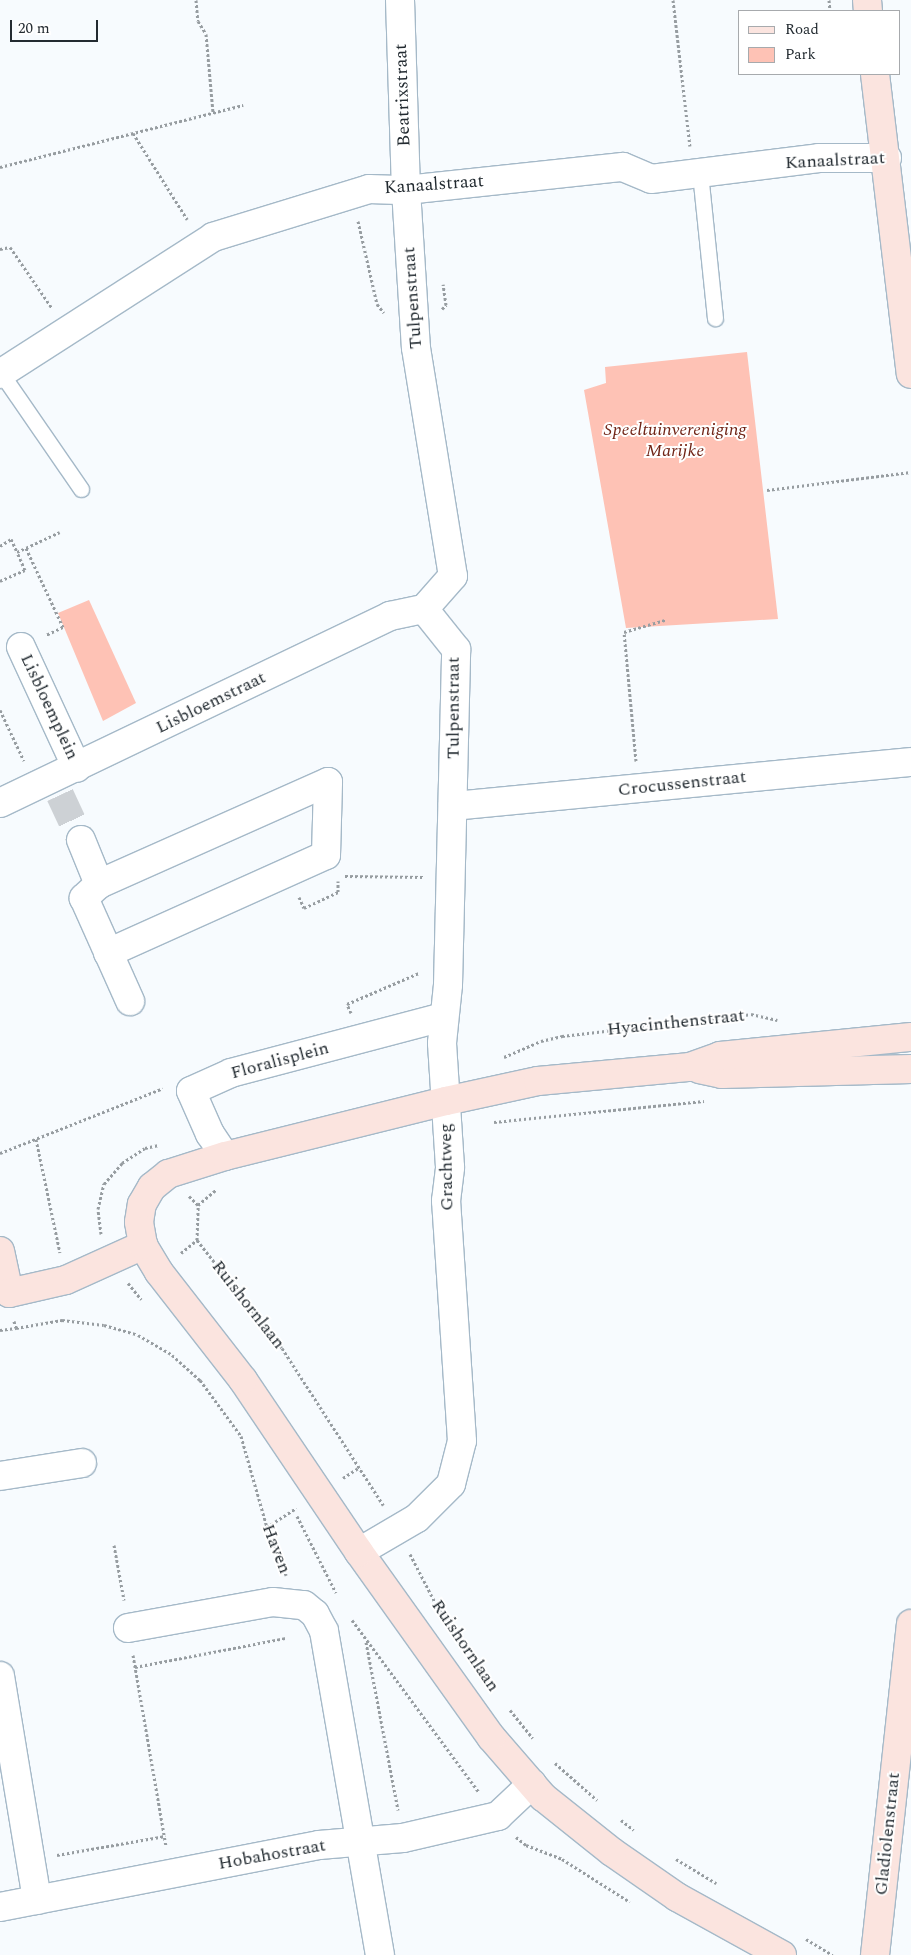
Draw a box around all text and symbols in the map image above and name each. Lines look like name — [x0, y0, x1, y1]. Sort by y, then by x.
scale bar — [12, 10, 100, 42]
legend — [738, 10, 901, 75]
text: 20 m — [18, 17, 50, 40]
text: Road — [785, 18, 819, 41]
street label: Beatrixstraat — [390, 43, 416, 147]
text: Park — [785, 43, 816, 66]
street label: Kanaalstraat — [784, 148, 886, 174]
street label: Kanaalstraat — [383, 171, 485, 199]
street label: Tulpenstraat — [399, 246, 427, 350]
park label: Speeltuinvereniging Marijke — [604, 420, 746, 462]
street label: Lisbloemplein — [15, 651, 83, 763]
street label: Tulpenstraat — [443, 657, 465, 759]
street label: Lisbloemstraat — [153, 667, 269, 739]
street label: Crocussenstraat — [617, 767, 747, 801]
street label: Hyacinthenstraat — [606, 1005, 746, 1041]
street label: Floralisplein — [229, 1038, 331, 1084]
street label: Grachtweg — [435, 1123, 459, 1211]
street label: Ruishornlaan — [207, 1256, 289, 1354]
street label: Haven — [257, 1521, 295, 1577]
street label: Ruishornlaan — [426, 1596, 504, 1696]
street label: Gladiolenstraat — [871, 1772, 905, 1896]
street label: Hobahostraat — [217, 1835, 327, 1875]

